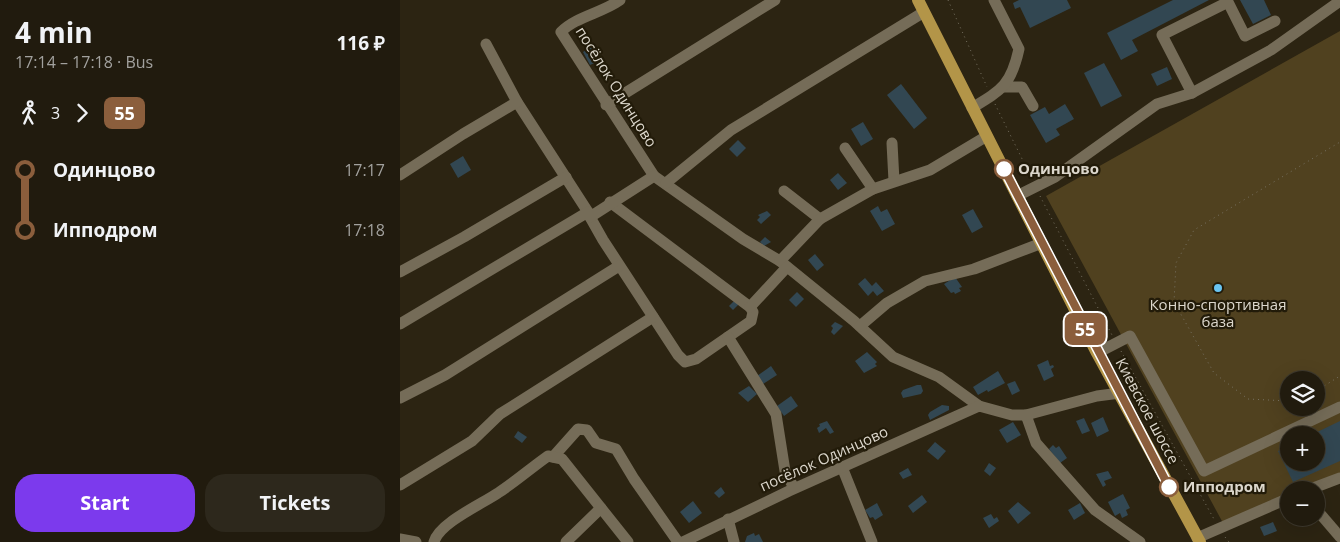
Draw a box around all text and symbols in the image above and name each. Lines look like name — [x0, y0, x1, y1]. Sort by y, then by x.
text: 4 min — [15, 13, 93, 51]
street label: посёлок Одинцово — [572, 22, 662, 151]
text: 116 ₽ — [336, 30, 385, 56]
text: 17:14 – 17:18 · Bus — [15, 51, 153, 73]
icon: walk — [15, 99, 43, 127]
icon: forward — [68, 99, 96, 127]
text: 55 — [114, 101, 135, 125]
text: 3 — [51, 102, 60, 124]
text: Одинцово — [53, 157, 156, 183]
place label: Одинцово — [1018, 158, 1099, 178]
text: 17:17 — [344, 159, 385, 181]
marker: Одинцово — [994, 159, 1014, 179]
text: Ипподром — [53, 217, 158, 243]
text: 17:18 — [344, 219, 385, 241]
marker: Конно-спортивная база — [1212, 282, 1224, 294]
place label: Конно-спортивная база — [1149, 294, 1287, 331]
line badge: 55 — [1062, 313, 1108, 345]
text: 55 — [1075, 317, 1095, 341]
street label: Киевское шоссе — [1112, 354, 1184, 467]
map controls — [1280, 371, 1325, 526]
button: layers — [1280, 371, 1325, 416]
street label: посёлок Одинцово — [756, 421, 891, 495]
button: + — [1280, 426, 1325, 471]
button: Start — [15, 474, 195, 532]
button: Tickets — [205, 474, 385, 532]
place label: Ипподром — [1183, 476, 1266, 496]
marker: Ипподром — [1159, 477, 1179, 497]
button: − — [1280, 481, 1325, 526]

